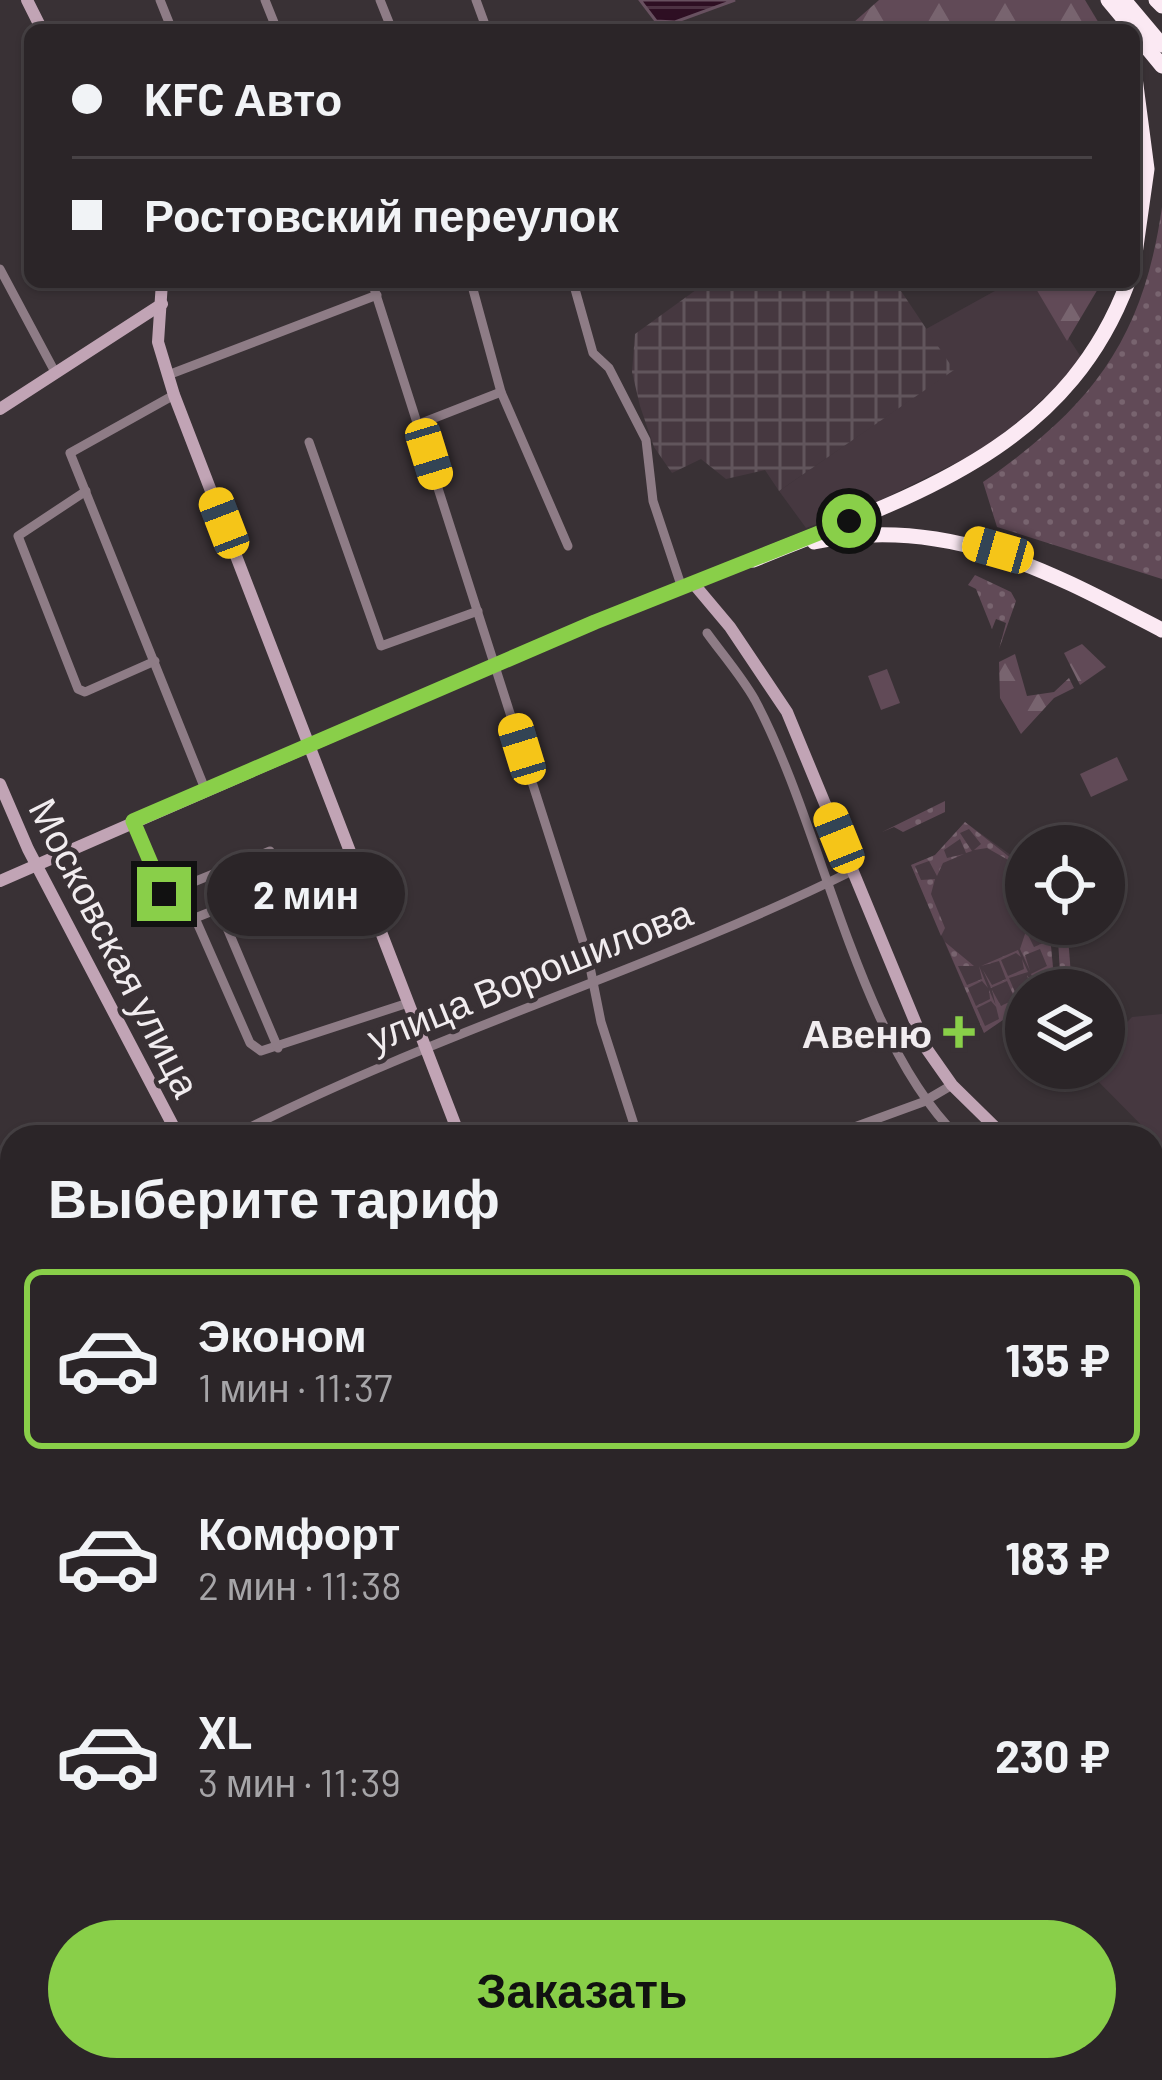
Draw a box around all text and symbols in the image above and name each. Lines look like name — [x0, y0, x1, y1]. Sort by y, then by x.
text: KFC Авто — [144, 71, 342, 125]
text: Ростовский переулок — [144, 187, 619, 241]
car — [401, 414, 457, 494]
car — [194, 483, 254, 563]
route start — [822, 494, 876, 548]
car — [958, 523, 1038, 577]
car — [494, 709, 550, 789]
street label: Московская улица — [20, 790, 212, 1104]
car — [809, 798, 869, 878]
map controls — [1005, 825, 1125, 1089]
button: locate — [1005, 825, 1125, 945]
callout: 2 мин — [206, 852, 404, 936]
route end — [137, 867, 191, 921]
text: 2 мин — [253, 870, 359, 917]
street label: улица Ворошилова — [360, 887, 698, 1061]
button: layers — [1005, 969, 1125, 1089]
place label: Авеню — [802, 1009, 932, 1056]
marker: Авеню — [943, 1016, 975, 1048]
text: Выберите тариф — [48, 1164, 500, 1229]
icon: car — [54, 1305, 162, 1413]
text: Эконом — [198, 1307, 367, 1361]
text: 135 ₽ — [1005, 1332, 1110, 1386]
text: 1 мин · 11:37 — [198, 1363, 393, 1410]
icon: car — [54, 1503, 162, 1611]
text: Комфорт — [198, 1505, 400, 1559]
text: 183 ₽ — [1005, 1530, 1110, 1584]
text: 2 мин · 11:38 — [198, 1561, 402, 1608]
icon: car — [54, 1701, 162, 1809]
text: XL — [198, 1704, 252, 1758]
text: 230 ₽ — [995, 1728, 1110, 1782]
text: 3 мин · 11:39 — [198, 1758, 401, 1805]
button: Заказать — [48, 1920, 1116, 2058]

